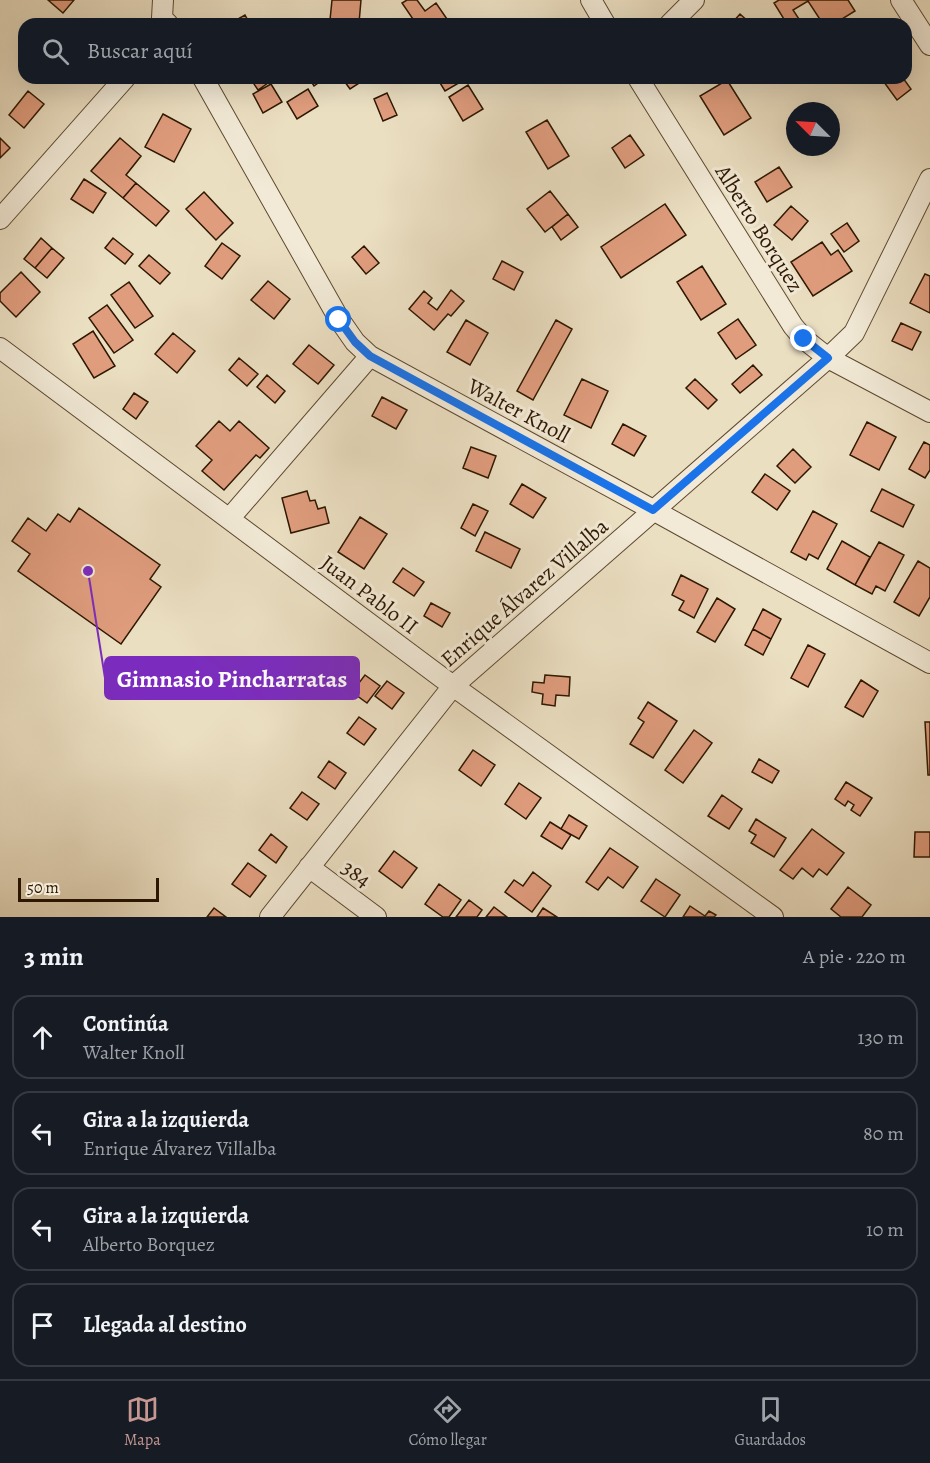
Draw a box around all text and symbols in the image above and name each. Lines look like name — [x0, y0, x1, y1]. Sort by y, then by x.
search box — [18, 18, 912, 84]
icon: search — [39, 35, 72, 68]
text: Buscar aquí — [87, 36, 193, 66]
north arrow — [786, 102, 840, 156]
street label: Alberto Borquez — [707, 158, 810, 298]
route start — [325, 306, 351, 332]
route end — [790, 325, 816, 351]
street label: Walter Knoll — [461, 371, 575, 450]
street label: Enrique Álvarez Villalba — [434, 511, 615, 674]
street label: Juan Pablo II — [315, 548, 424, 641]
callout: Gimnasio Pincharratas — [105, 657, 359, 699]
text: Gimnasio Pincharratas — [117, 663, 347, 695]
street label: 384 — [335, 853, 377, 895]
scale bar — [18, 875, 159, 902]
text: 50 m — [27, 877, 59, 899]
text: 3 min — [24, 939, 84, 974]
text: A pie · 220 m — [803, 943, 906, 970]
text: Continúa — [83, 1009, 169, 1039]
icon: ahead — [26, 1021, 59, 1054]
text: 130 m — [858, 1024, 904, 1051]
text: Walter Knoll — [83, 1039, 185, 1066]
text: Gira a la izquierda — [83, 1105, 249, 1135]
icon: left — [26, 1117, 59, 1150]
text: 80 m — [863, 1120, 904, 1147]
text: Enrique Álvarez Villalba — [83, 1135, 277, 1162]
text: Gira a la izquierda — [83, 1201, 249, 1231]
icon: left — [26, 1213, 59, 1246]
text: 10 m — [866, 1216, 904, 1243]
text: Alberto Borquez — [83, 1231, 215, 1258]
icon: arrive — [26, 1309, 59, 1342]
text: Llegada al destino — [83, 1310, 247, 1340]
tab: Mapa — [124, 1393, 161, 1451]
tab: Cómo llegar — [408, 1393, 487, 1451]
tab: Guardados — [735, 1393, 806, 1451]

